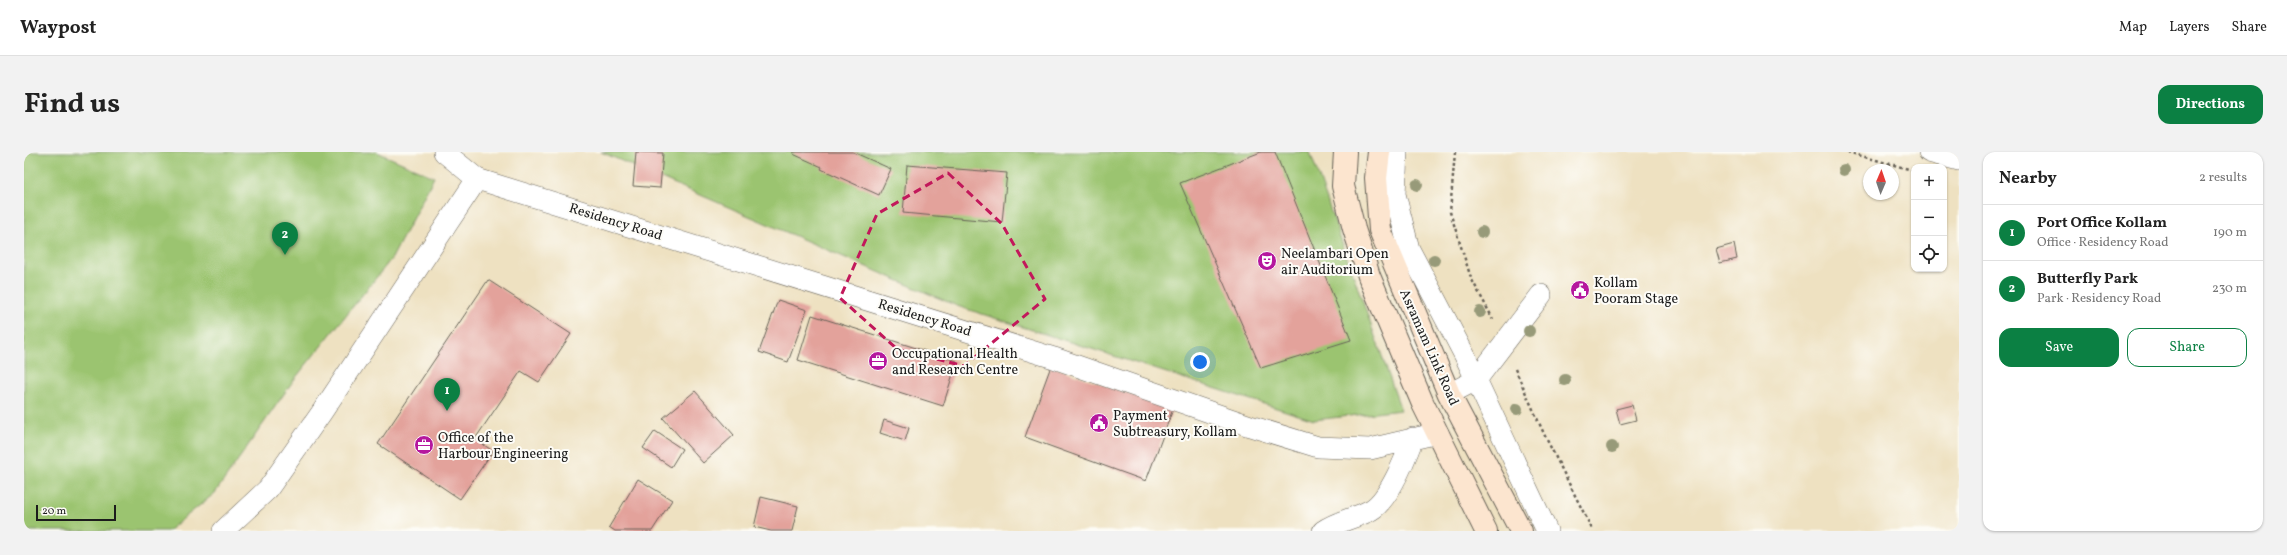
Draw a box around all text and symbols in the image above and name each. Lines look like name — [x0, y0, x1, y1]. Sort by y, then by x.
text: Waypost — [20, 15, 96, 41]
text: Map — [2119, 18, 2147, 37]
text: Layers — [2169, 18, 2209, 37]
text: Share — [2231, 18, 2267, 37]
text: Find us — [24, 85, 120, 124]
button: Directions — [2158, 85, 2263, 124]
north arrow — [1863, 164, 1899, 200]
map controls — [1911, 164, 1947, 272]
button: + — [1911, 164, 1947, 200]
text: Nearby — [1999, 167, 2057, 190]
text: 2 results — [2199, 169, 2247, 187]
street label: Residency Road — [566, 199, 665, 246]
button: − — [1911, 200, 1947, 236]
text: Port Office Kollam — [2037, 213, 2167, 234]
pin: 2 — [272, 222, 298, 255]
text: 1 — [2009, 224, 2015, 242]
text: 190 m — [2213, 224, 2247, 242]
text: Office · Residency Road — [2037, 234, 2169, 252]
button: locate — [1911, 236, 1947, 272]
place label: Neelambari Open air Auditorium — [1281, 245, 1389, 280]
theatre icon: Neelambari Open air Auditorium — [1256, 250, 1278, 272]
text: Butterfly Park — [2037, 269, 2138, 290]
place label: Kollam Pooram Stage — [1594, 274, 1679, 309]
public building icon: Kollam Pooram Stage — [1569, 279, 1591, 301]
text: 2 — [2009, 280, 2015, 298]
text: 230 m — [2212, 280, 2247, 298]
street label: Asramam Link Road — [1394, 286, 1463, 409]
text: Park · Residency Road — [2037, 290, 2161, 308]
street label: Residency Road — [875, 295, 974, 342]
button: Save — [1999, 328, 2119, 367]
button: Share — [2127, 328, 2247, 367]
place label: Occupational Health and Research Centre — [892, 345, 1018, 380]
office icon: Occupational Health and Research Centre — [867, 350, 889, 372]
your location — [1190, 352, 1210, 372]
pin: 1 — [434, 378, 460, 411]
place label: Payment Subtreasury, Kollam — [1113, 407, 1237, 442]
public building icon: Payment Subtreasury, Kollam — [1088, 412, 1110, 434]
place label: Office of the Harbour Engineering — [438, 429, 568, 464]
office icon: Office of the Harbour Engineering — [413, 434, 435, 456]
scale bar — [36, 503, 116, 522]
text: 20 m — [42, 504, 66, 519]

